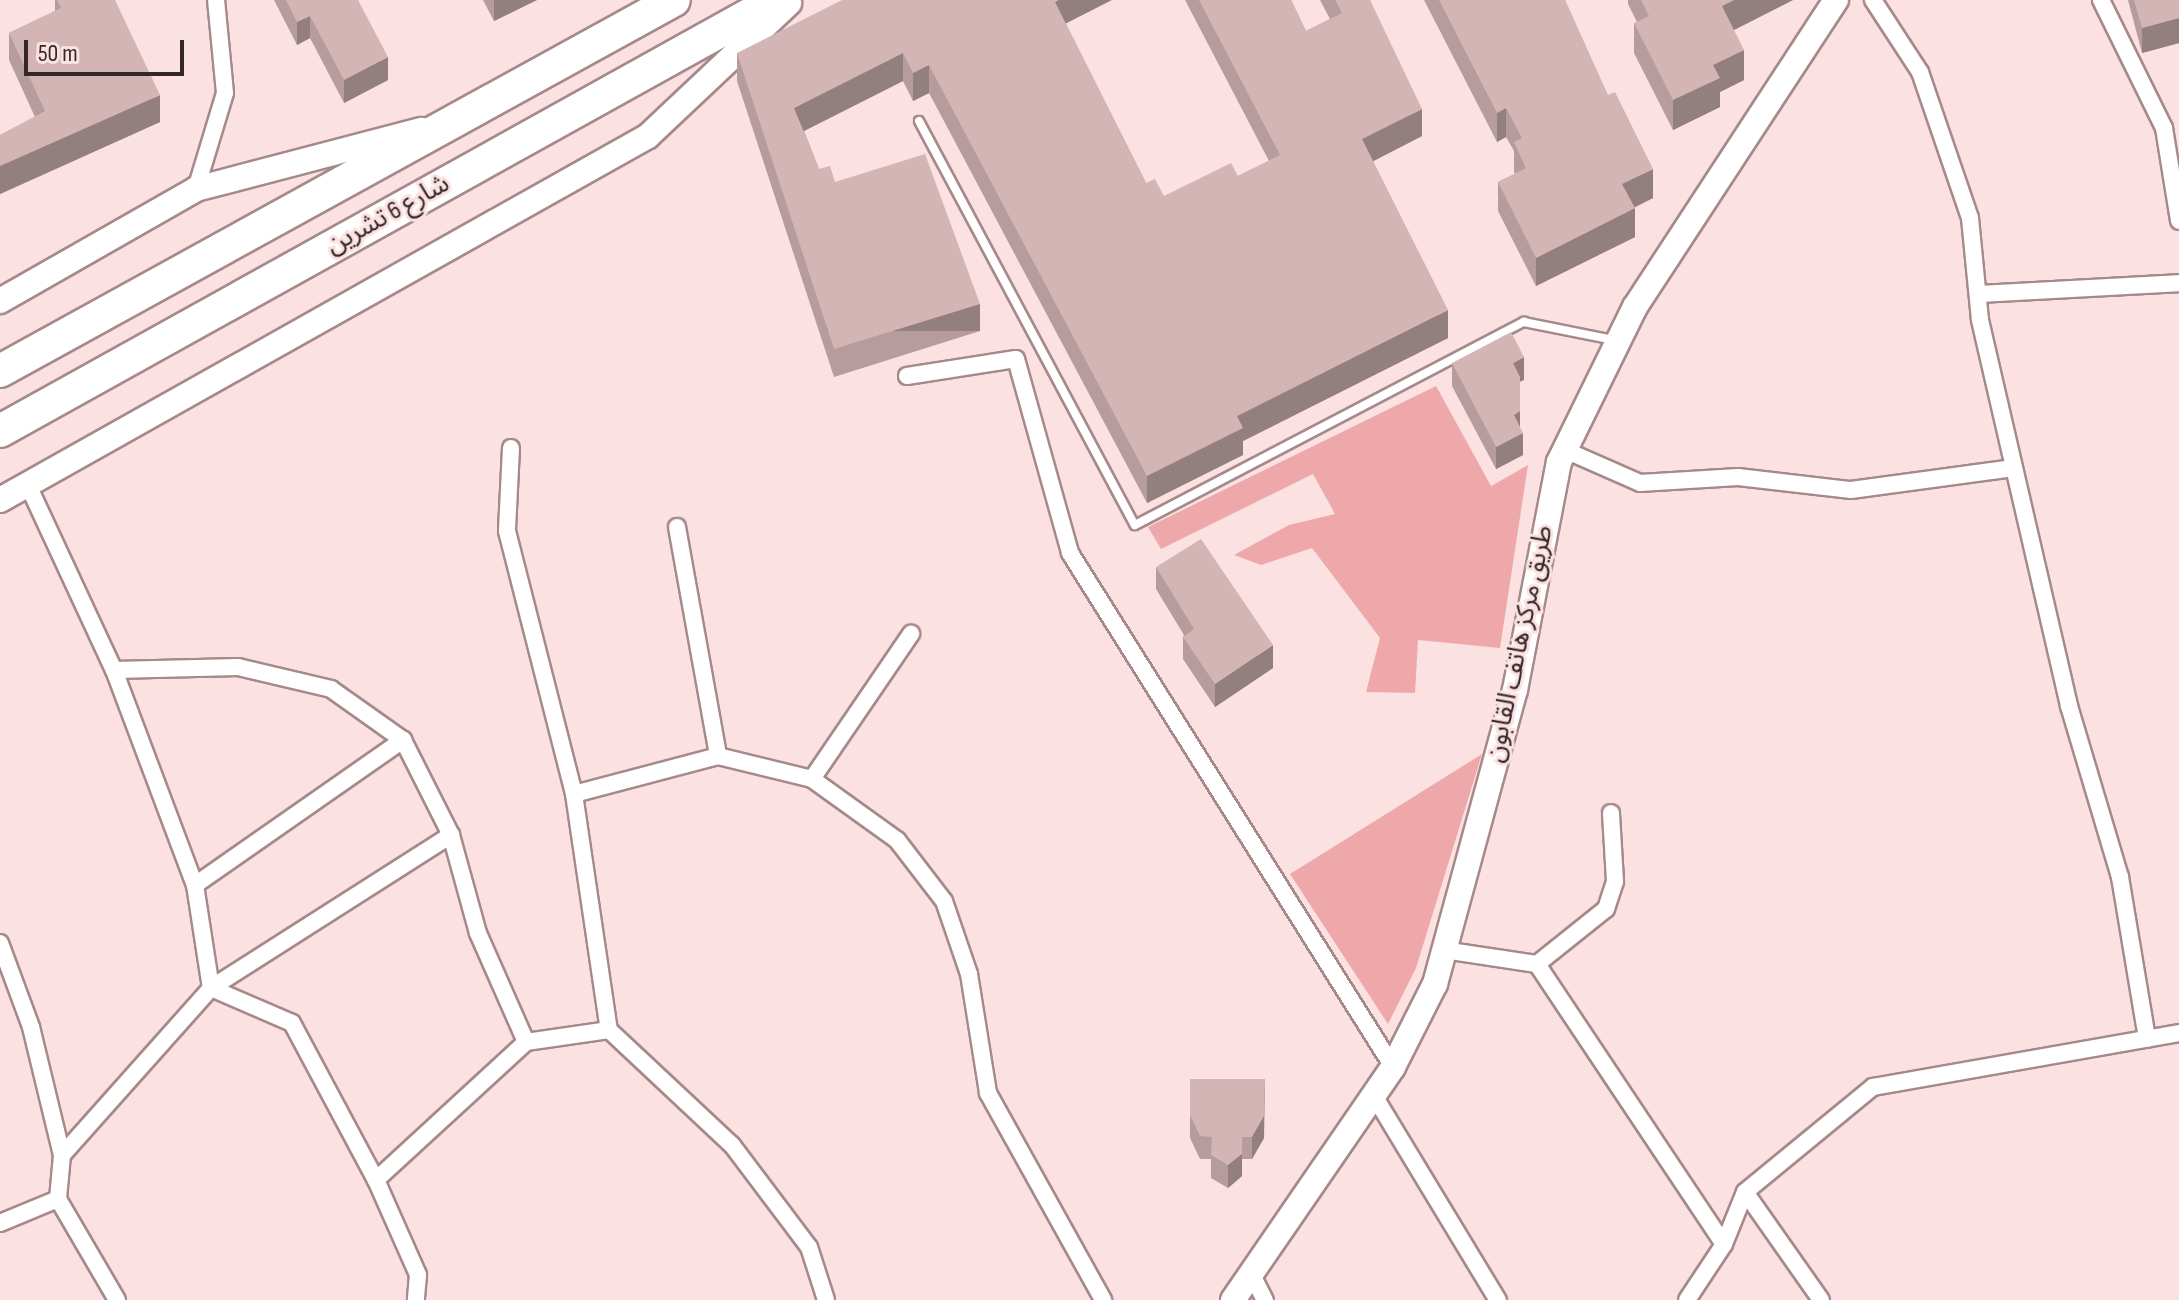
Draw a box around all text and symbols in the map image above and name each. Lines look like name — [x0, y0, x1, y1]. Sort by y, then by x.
scale bar — [28, 24, 188, 74]
text: 50 m — [38, 39, 78, 68]
street label: شارع 6 تشرين — [321, 168, 455, 262]
street label: طريق مركز هاتف القابون — [1480, 523, 1560, 765]

